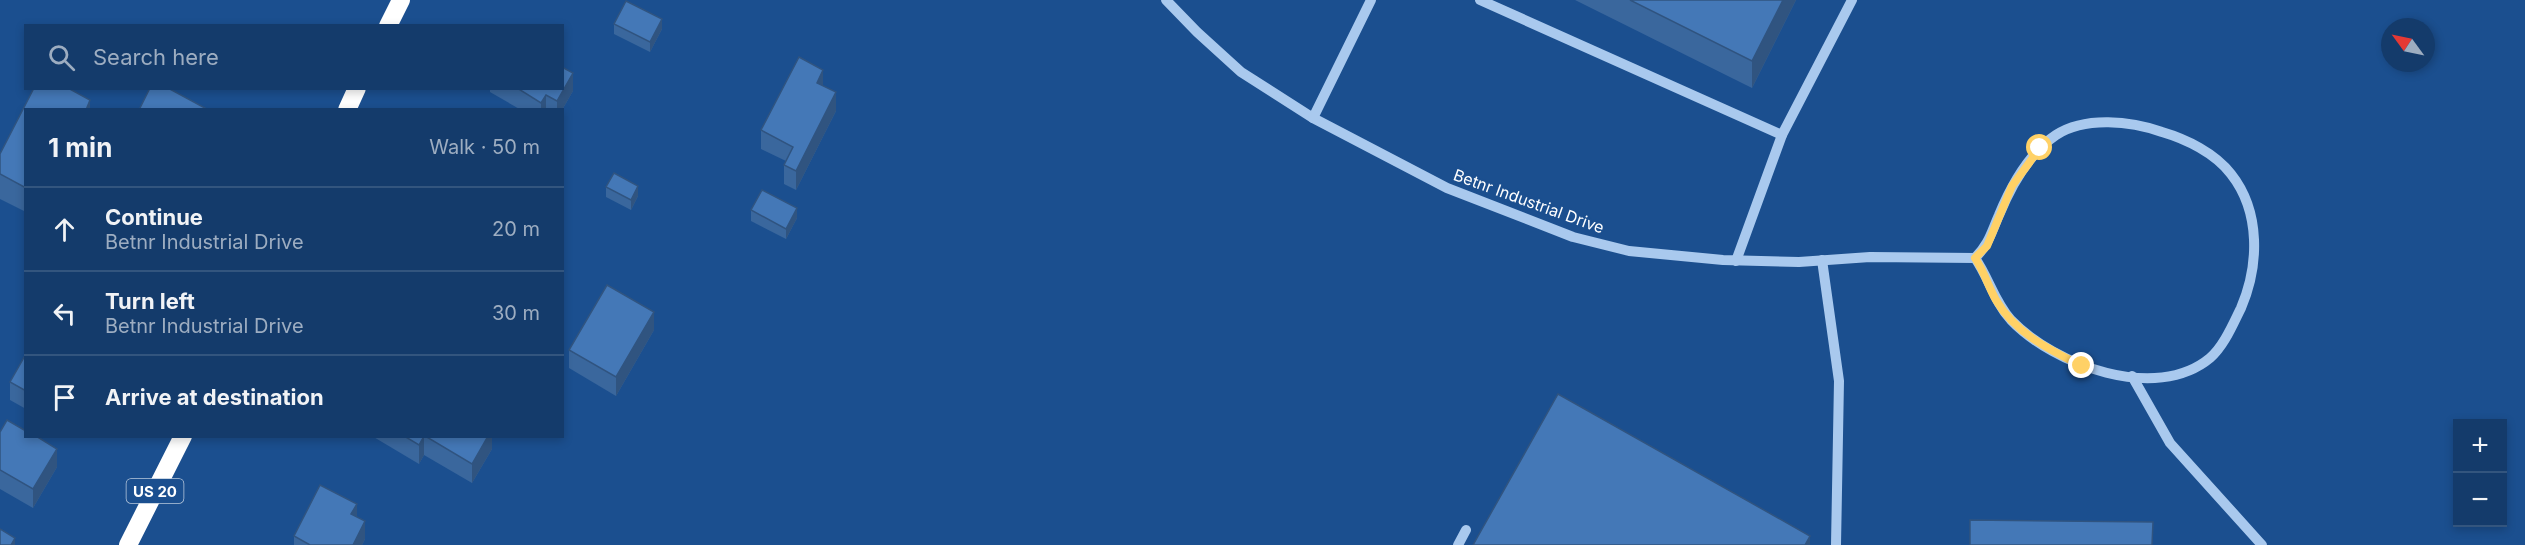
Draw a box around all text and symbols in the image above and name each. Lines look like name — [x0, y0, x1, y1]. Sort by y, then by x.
north arrow — [2381, 18, 2435, 72]
search box — [24, 24, 564, 90]
icon: search — [45, 41, 78, 74]
text: Search here — [93, 44, 219, 70]
text: 1 min — [48, 132, 112, 163]
route start — [2026, 134, 2052, 160]
text: Walk · 50 m — [429, 135, 540, 159]
street label: Betnr Industrial Drive — [1451, 164, 1607, 238]
text: Continue — [105, 204, 203, 230]
icon: ahead — [48, 213, 81, 246]
text: 20 m — [492, 217, 540, 241]
text: Betnr Industrial Drive — [105, 230, 304, 254]
text: Turn left — [105, 288, 195, 314]
icon: left — [48, 297, 81, 330]
text: 30 m — [492, 301, 540, 325]
text: Betnr Industrial Drive — [105, 314, 304, 338]
route end — [2068, 352, 2094, 378]
icon: arrive — [48, 381, 81, 414]
text: Arrive at destination — [105, 384, 324, 410]
map controls — [2453, 419, 2507, 527]
button: + — [2453, 419, 2507, 473]
button: − — [2453, 473, 2507, 527]
road number: US 20 — [126, 479, 184, 503]

